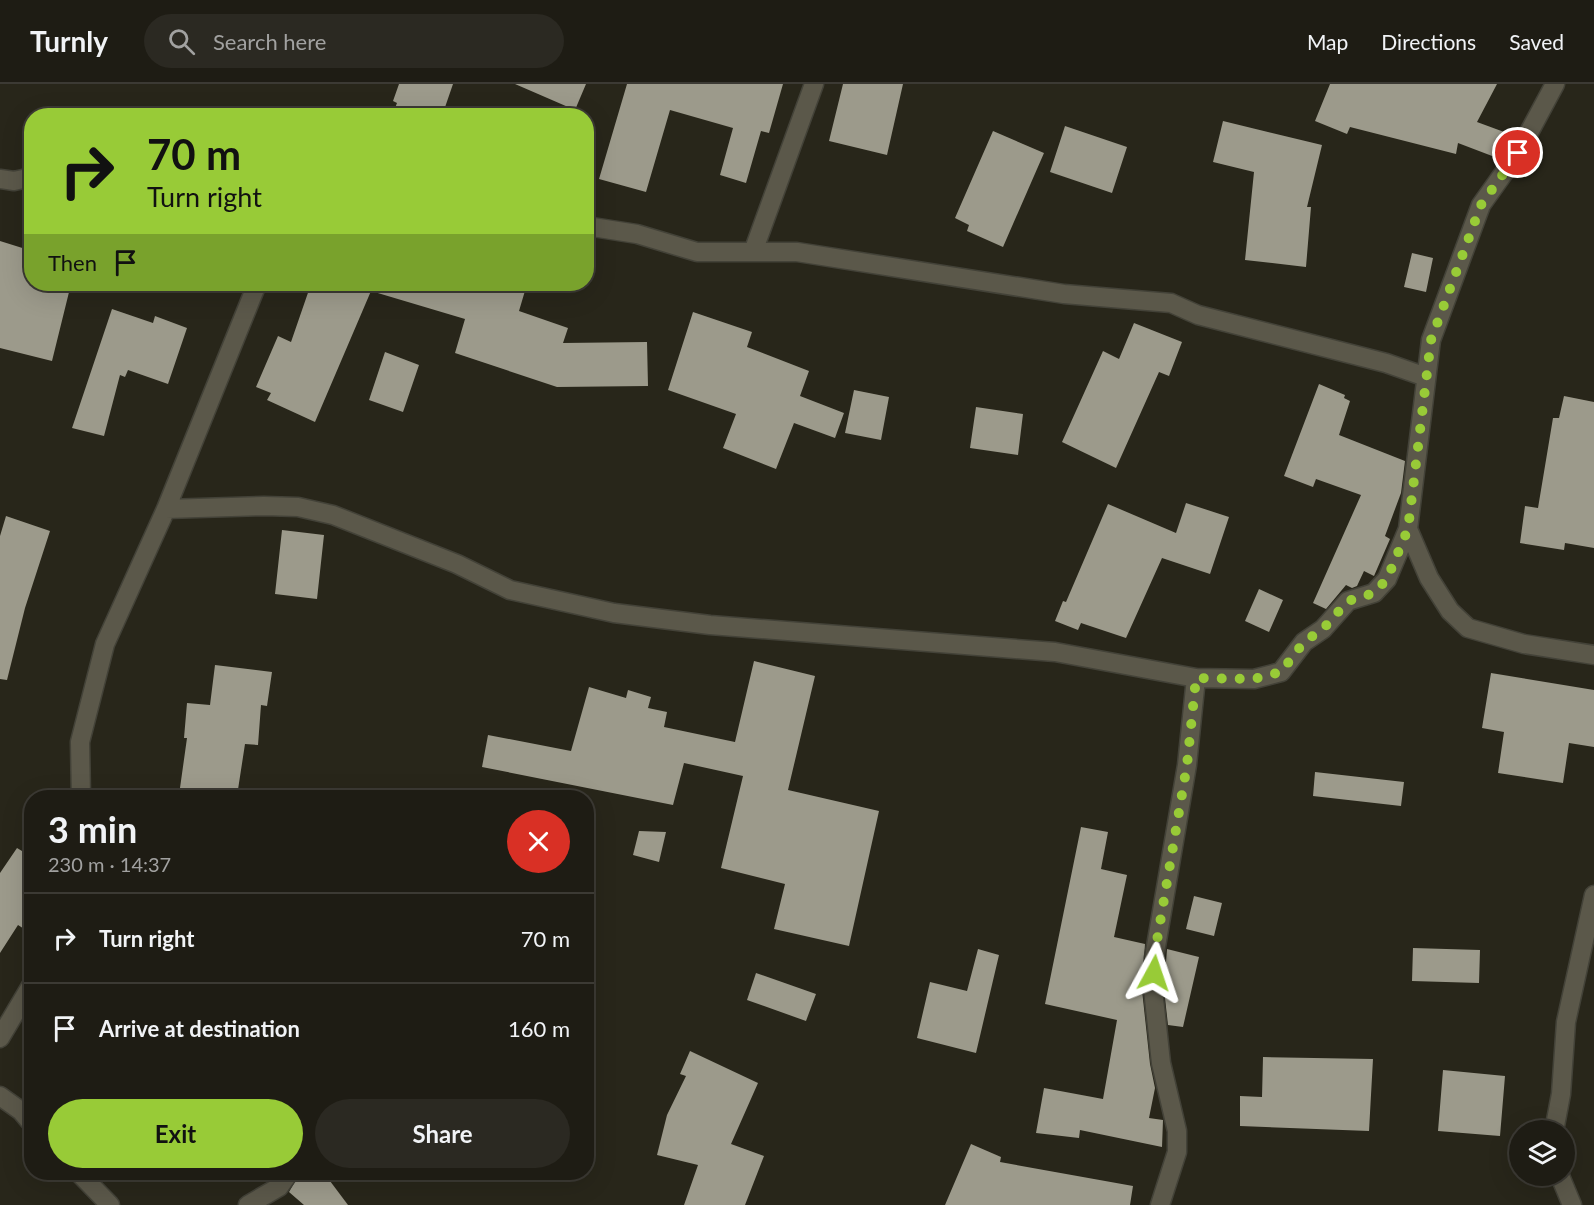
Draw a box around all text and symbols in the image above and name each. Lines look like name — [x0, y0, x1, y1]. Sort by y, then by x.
search box — [144, 14, 564, 68]
text: Turnly — [30, 24, 108, 58]
icon: search — [165, 25, 198, 58]
text: Search here — [213, 28, 326, 55]
text: Map — [1307, 29, 1348, 54]
text: Directions — [1381, 29, 1476, 54]
text: Saved — [1509, 29, 1564, 54]
pin — [1492, 127, 1543, 178]
text: 70 m — [147, 129, 241, 179]
icon: right — [48, 132, 126, 210]
icon: arrive — [1501, 136, 1534, 169]
text: Turn right — [147, 180, 262, 213]
icon: arrive — [109, 246, 142, 279]
text: Then — [48, 249, 97, 276]
text: 3 min — [48, 807, 137, 851]
button: close — [507, 810, 570, 873]
text: 230 m · 14:37 — [48, 852, 171, 876]
icon: right — [48, 922, 81, 955]
text: Turn right — [99, 925, 194, 952]
text: 70 m — [521, 925, 570, 952]
position arrow — [1122, 941, 1186, 1005]
icon: arrive — [48, 1012, 81, 1045]
text: Arrive at destination — [99, 1015, 300, 1042]
text: 160 m — [508, 1015, 570, 1042]
button: Exit — [48, 1099, 303, 1168]
button: Share — [315, 1099, 570, 1168]
map controls — [1509, 1120, 1575, 1186]
button: layers — [1509, 1120, 1575, 1186]

